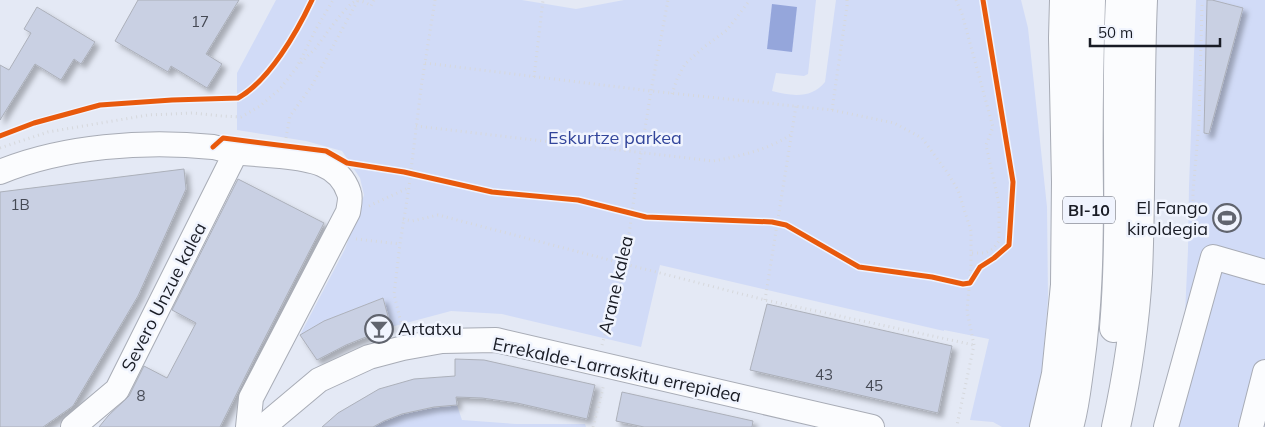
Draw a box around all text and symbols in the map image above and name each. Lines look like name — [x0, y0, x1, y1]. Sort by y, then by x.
house number: 17 — [191, 12, 209, 31]
scale bar — [1090, 15, 1220, 47]
text: 50 m — [1098, 23, 1133, 42]
park label: Eskurtze parkea — [548, 126, 682, 149]
house number: 1B — [10, 195, 30, 214]
road number: BI-10 — [1063, 196, 1115, 224]
place label: El Fango kiroldegia — [1127, 196, 1208, 240]
sports icon: El Fango kiroldegia — [1212, 203, 1242, 233]
street label: Severo Unzue kalea — [116, 218, 211, 375]
street label: Arane kalea — [593, 233, 638, 336]
bar icon: Artatxu — [364, 314, 394, 344]
place label: Artatxu — [398, 317, 462, 340]
street label: Errekalde-Larraskitu errepidea — [491, 332, 743, 407]
house number: 43 — [815, 365, 833, 384]
house number: 45 — [865, 376, 883, 395]
house number: 8 — [136, 386, 146, 405]

